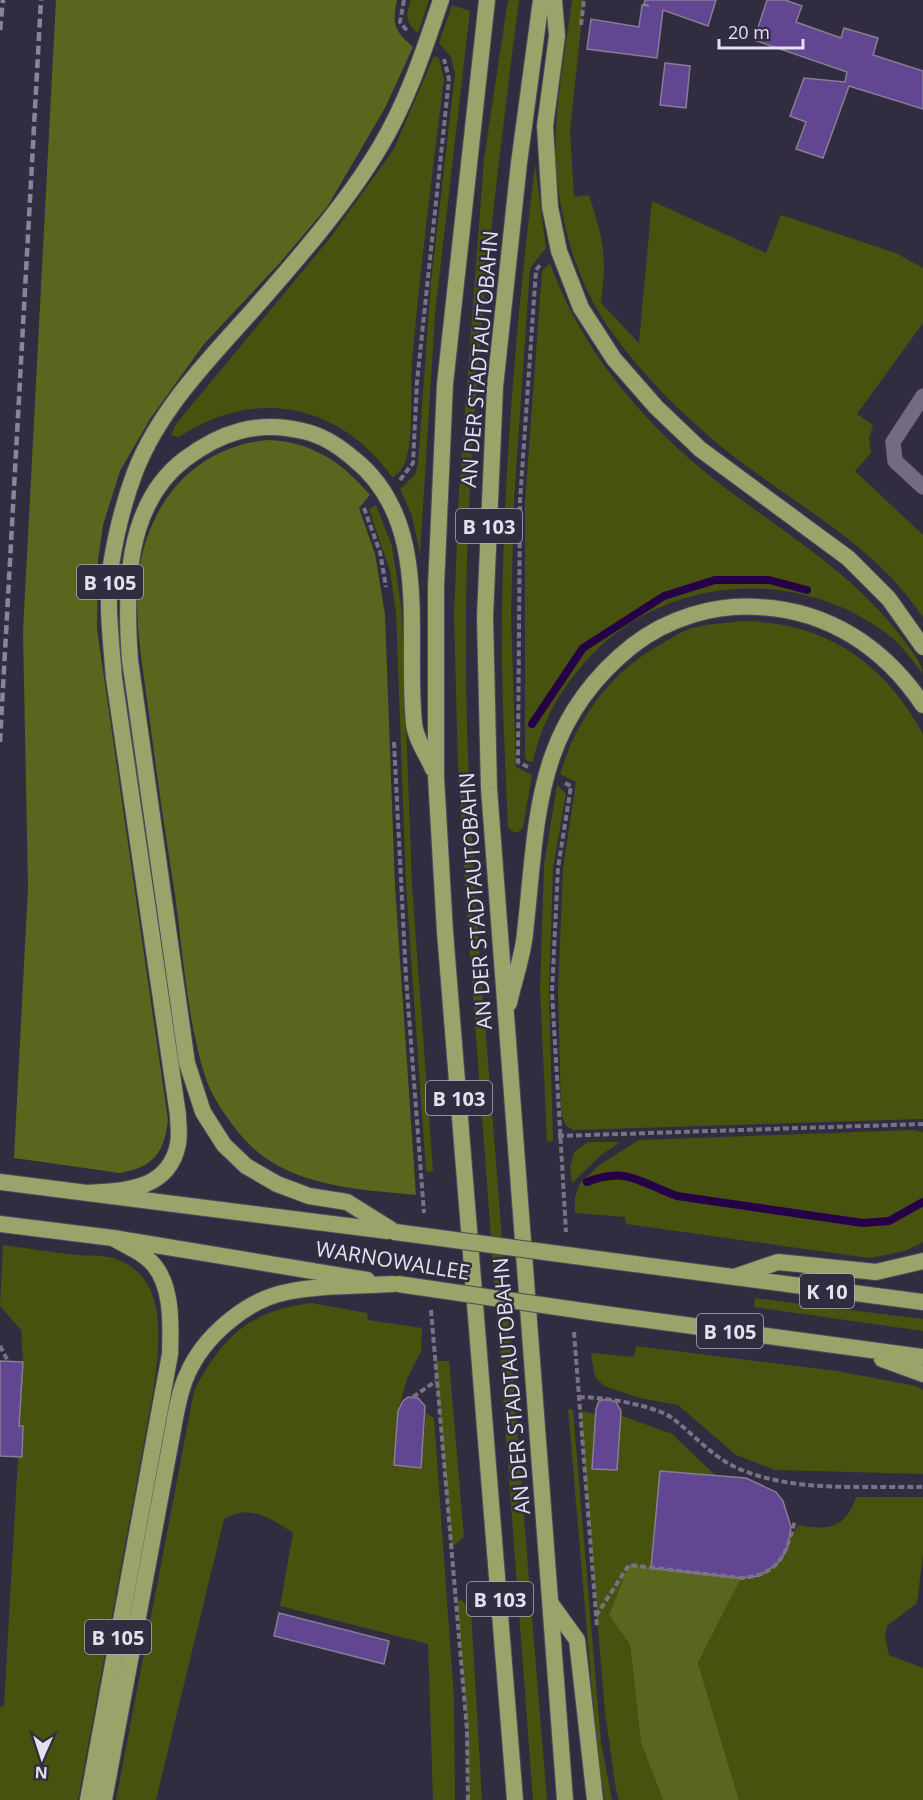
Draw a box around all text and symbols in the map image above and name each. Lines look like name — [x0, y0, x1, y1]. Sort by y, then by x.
scale bar — [719, 12, 803, 50]
text: 20 m — [728, 20, 770, 44]
street label: AN DER STADTAUTOBAHN — [454, 229, 504, 489]
road number: B 103 — [456, 509, 522, 543]
road number: B 105 — [77, 565, 143, 599]
street label: AN DER STADTAUTOBAHN — [452, 772, 498, 1030]
road number: B 103 — [426, 1081, 492, 1115]
street label: WARNOWALLEE — [314, 1234, 472, 1286]
street label: AN DER STADTAUTOBAHN — [486, 1256, 536, 1516]
road number: K 10 — [800, 1274, 854, 1308]
road number: B 105 — [697, 1314, 763, 1348]
road number: B 103 — [467, 1582, 533, 1616]
road number: B 105 — [85, 1620, 151, 1654]
north arrow — [12, 1728, 72, 1788]
text: N — [34, 1762, 48, 1784]

